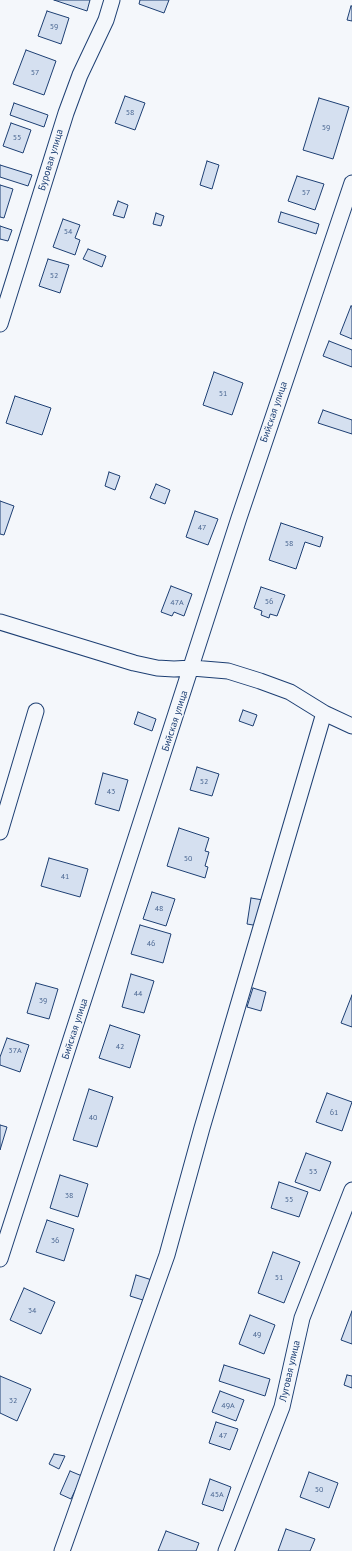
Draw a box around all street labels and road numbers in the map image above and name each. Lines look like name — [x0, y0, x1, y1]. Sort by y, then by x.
street label: Буровая улица — [36, 128, 66, 192]
street label: Бийская улица — [258, 380, 290, 444]
street label: Бийская улица — [159, 689, 191, 753]
street label: Бийская улица — [59, 997, 91, 1061]
street label: Луговая улица — [277, 1339, 303, 1403]

